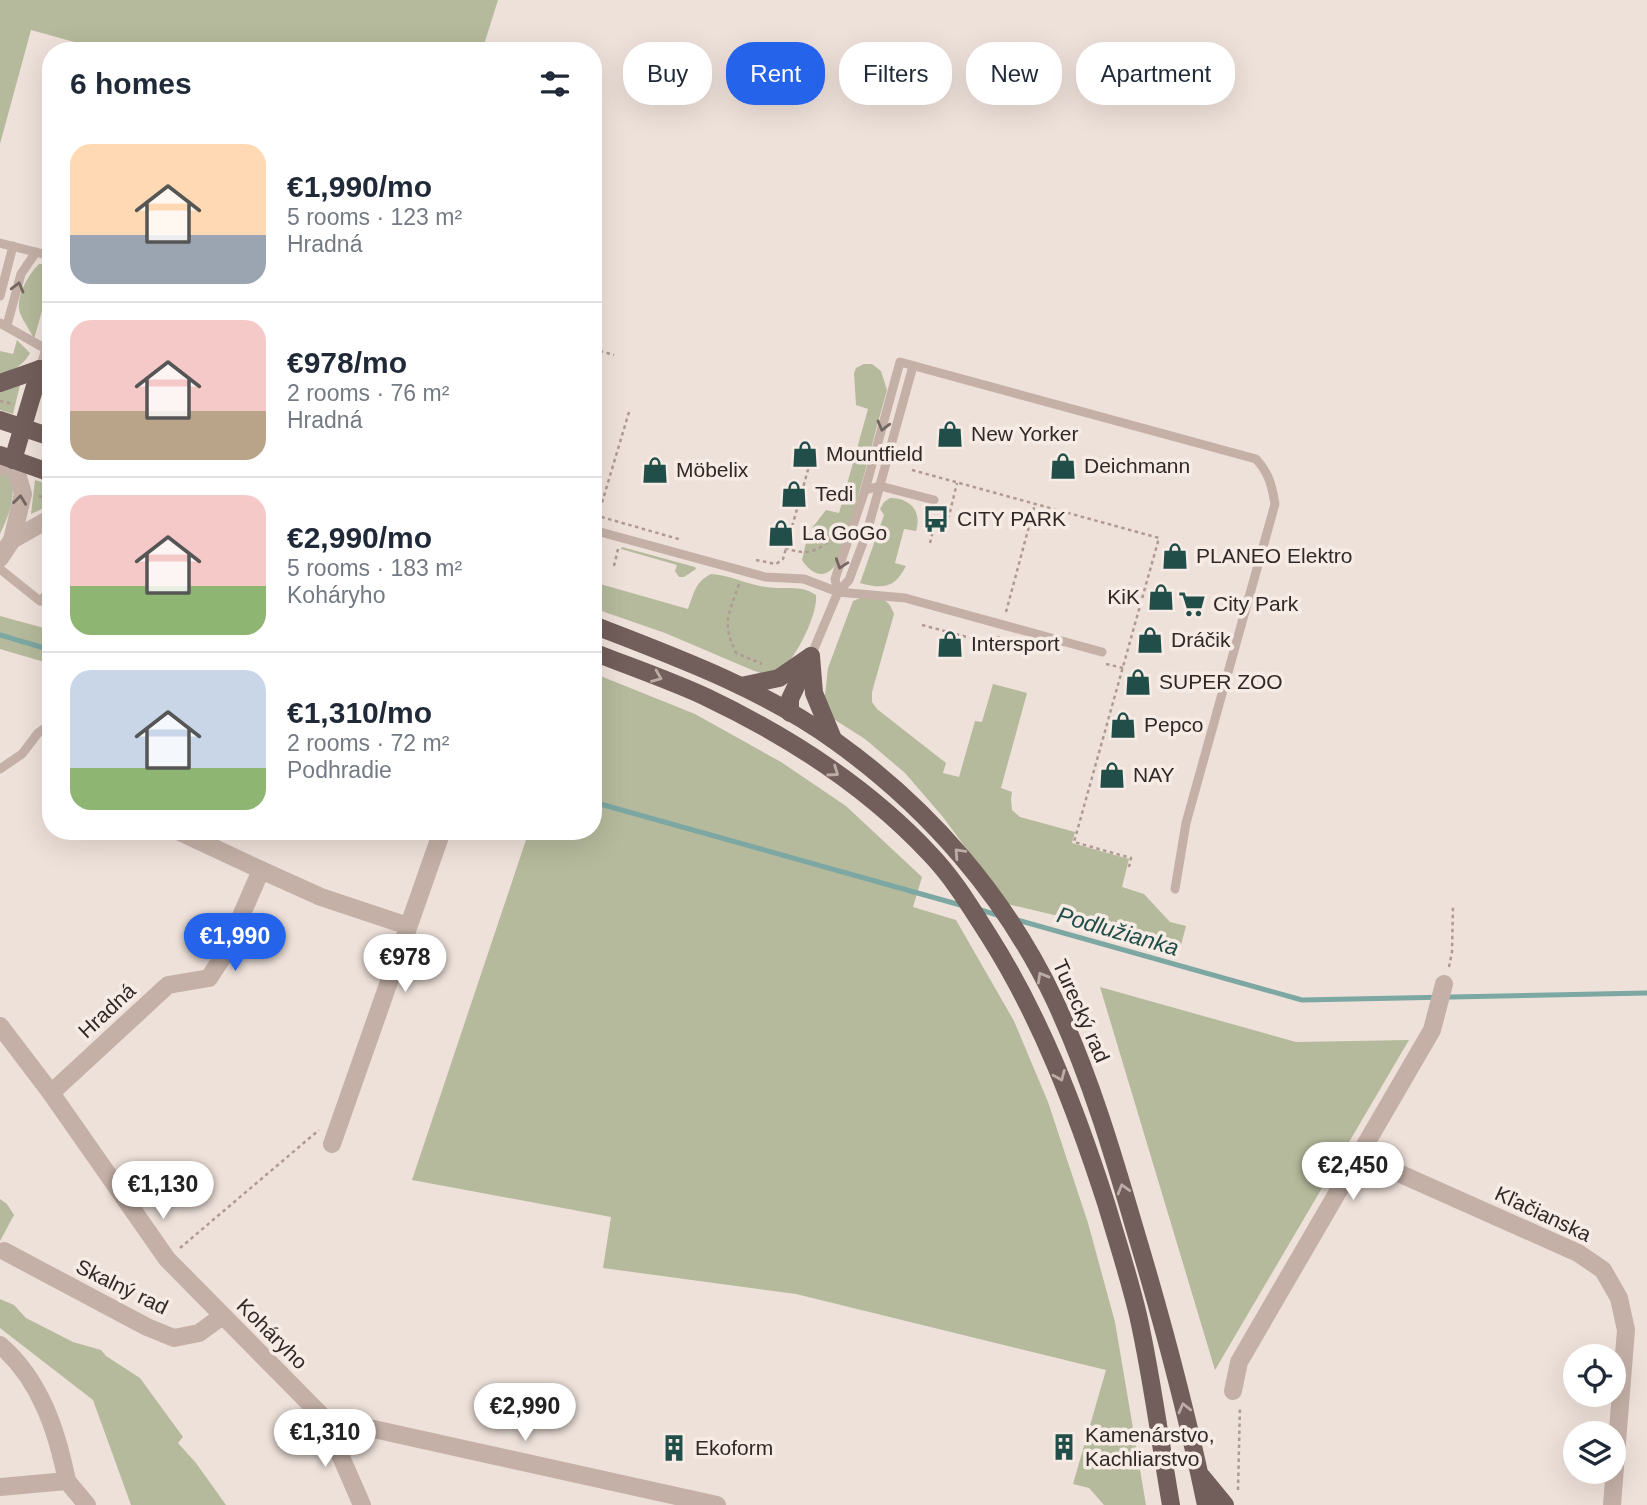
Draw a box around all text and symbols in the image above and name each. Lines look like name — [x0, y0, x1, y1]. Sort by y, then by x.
chip: Buy — [623, 42, 712, 105]
chip: Rent — [726, 42, 825, 105]
chip: Filters — [839, 42, 952, 105]
chip: New — [966, 42, 1062, 105]
chip: Apartment — [1076, 42, 1235, 105]
icon: filters — [536, 65, 574, 103]
text: 6 homes — [70, 67, 192, 100]
text: €1,990/mo — [287, 170, 432, 203]
icon: home — [126, 172, 210, 256]
text: 5 rooms · 123 m² — [287, 204, 462, 230]
text: Hradná — [287, 231, 362, 257]
one-way arrow — [10, 281, 24, 293]
text: €978/mo — [287, 346, 407, 379]
icon: home — [126, 348, 210, 432]
text: 2 rooms · 76 m² — [287, 380, 449, 406]
text: Hradná — [287, 407, 362, 433]
shop icon: New Yorker — [935, 419, 965, 449]
one-way arrow — [876, 420, 891, 432]
place label: New Yorker — [971, 422, 1078, 445]
shop icon: Mountfield — [790, 439, 820, 469]
place label: Mountfield — [826, 442, 923, 465]
shop icon: Deichmann — [1048, 451, 1078, 481]
place label: Deichmann — [1084, 454, 1190, 477]
shop icon: Möbelix — [640, 455, 670, 485]
place label: Möbelix — [676, 458, 749, 481]
shop icon: Tedi — [779, 479, 809, 509]
place label: Tedi — [815, 482, 854, 505]
one-way arrow — [12, 494, 27, 506]
bus stop icon: CITY PARK — [921, 504, 951, 534]
place label: CITY PARK — [957, 507, 1066, 530]
shop icon: La GoGo — [766, 518, 796, 548]
text: €2,990/mo — [287, 521, 432, 554]
place label: La GoGo — [802, 521, 887, 544]
icon: home — [126, 523, 210, 607]
shop icon: PLANEO Elektro — [1160, 541, 1190, 571]
place label: PLANEO Elektro — [1196, 544, 1352, 567]
text: 5 rooms · 183 m² — [287, 555, 462, 581]
one-way arrow — [835, 557, 849, 569]
text: Koháryho — [287, 582, 385, 608]
shop icon: KiK — [1146, 582, 1176, 612]
place label: KiK — [1107, 585, 1140, 608]
supermarket icon: City Park — [1177, 589, 1207, 619]
place label: City Park — [1213, 592, 1299, 615]
shop icon: Dráčik — [1135, 625, 1165, 655]
place label: Dráčik — [1171, 628, 1231, 651]
shop icon: Intersport — [935, 629, 965, 659]
place label: Intersport — [971, 632, 1060, 655]
shop icon: SUPER ZOO — [1123, 667, 1153, 697]
one-way arrow — [650, 668, 662, 682]
place label: SUPER ZOO — [1159, 670, 1283, 693]
text: €1,310/mo — [287, 696, 432, 729]
icon: home — [126, 698, 210, 782]
shop icon: Pepco — [1108, 710, 1138, 740]
place label: Pepco — [1144, 713, 1204, 736]
text: 2 rooms · 72 m² — [287, 730, 449, 756]
text: Podhradie — [287, 757, 392, 783]
shop icon: NAY — [1097, 760, 1127, 790]
place label: NAY — [1133, 763, 1175, 786]
one-way arrow — [826, 764, 839, 776]
one-way arrow — [954, 848, 967, 861]
water label: Podlužianka — [1054, 901, 1182, 961]
pin: €1,990 — [178, 914, 292, 973]
text: €1,990 — [200, 923, 270, 949]
pin: €978 — [364, 934, 446, 994]
text: €978 — [379, 944, 431, 970]
street label: Turecký rad — [1049, 956, 1114, 1066]
one-way arrow — [1037, 971, 1050, 984]
street label: Hradná — [74, 979, 140, 1043]
one-way arrow — [1052, 1069, 1066, 1081]
pin: €2,450 — [1296, 1142, 1410, 1202]
text: €2,450 — [1318, 1152, 1388, 1178]
pin: €1,130 — [106, 1162, 220, 1221]
text: €1,130 — [128, 1171, 198, 1197]
street label: Kľačianska — [1492, 1181, 1595, 1246]
one-way arrow — [1117, 1183, 1132, 1195]
street label: Skalný rad — [73, 1254, 172, 1319]
street label: Koháryho — [232, 1294, 312, 1374]
map controls — [1563, 1344, 1626, 1484]
button: locate — [1563, 1344, 1626, 1407]
pin: €2,990 — [468, 1384, 582, 1443]
text: €2,990 — [490, 1393, 560, 1419]
one-way arrow — [1178, 1402, 1192, 1414]
pin: €1,310 — [268, 1410, 382, 1469]
text: €1,310 — [290, 1419, 360, 1445]
button: layers — [1563, 1421, 1626, 1484]
place label: Kamenárstvo, Kachliarstvo — [1085, 1423, 1215, 1470]
building icon: Kamenárstvo, Kachliarstvo — [1049, 1432, 1079, 1462]
building icon: Ekoform — [659, 1433, 689, 1463]
place label: Ekoform — [695, 1436, 773, 1459]

